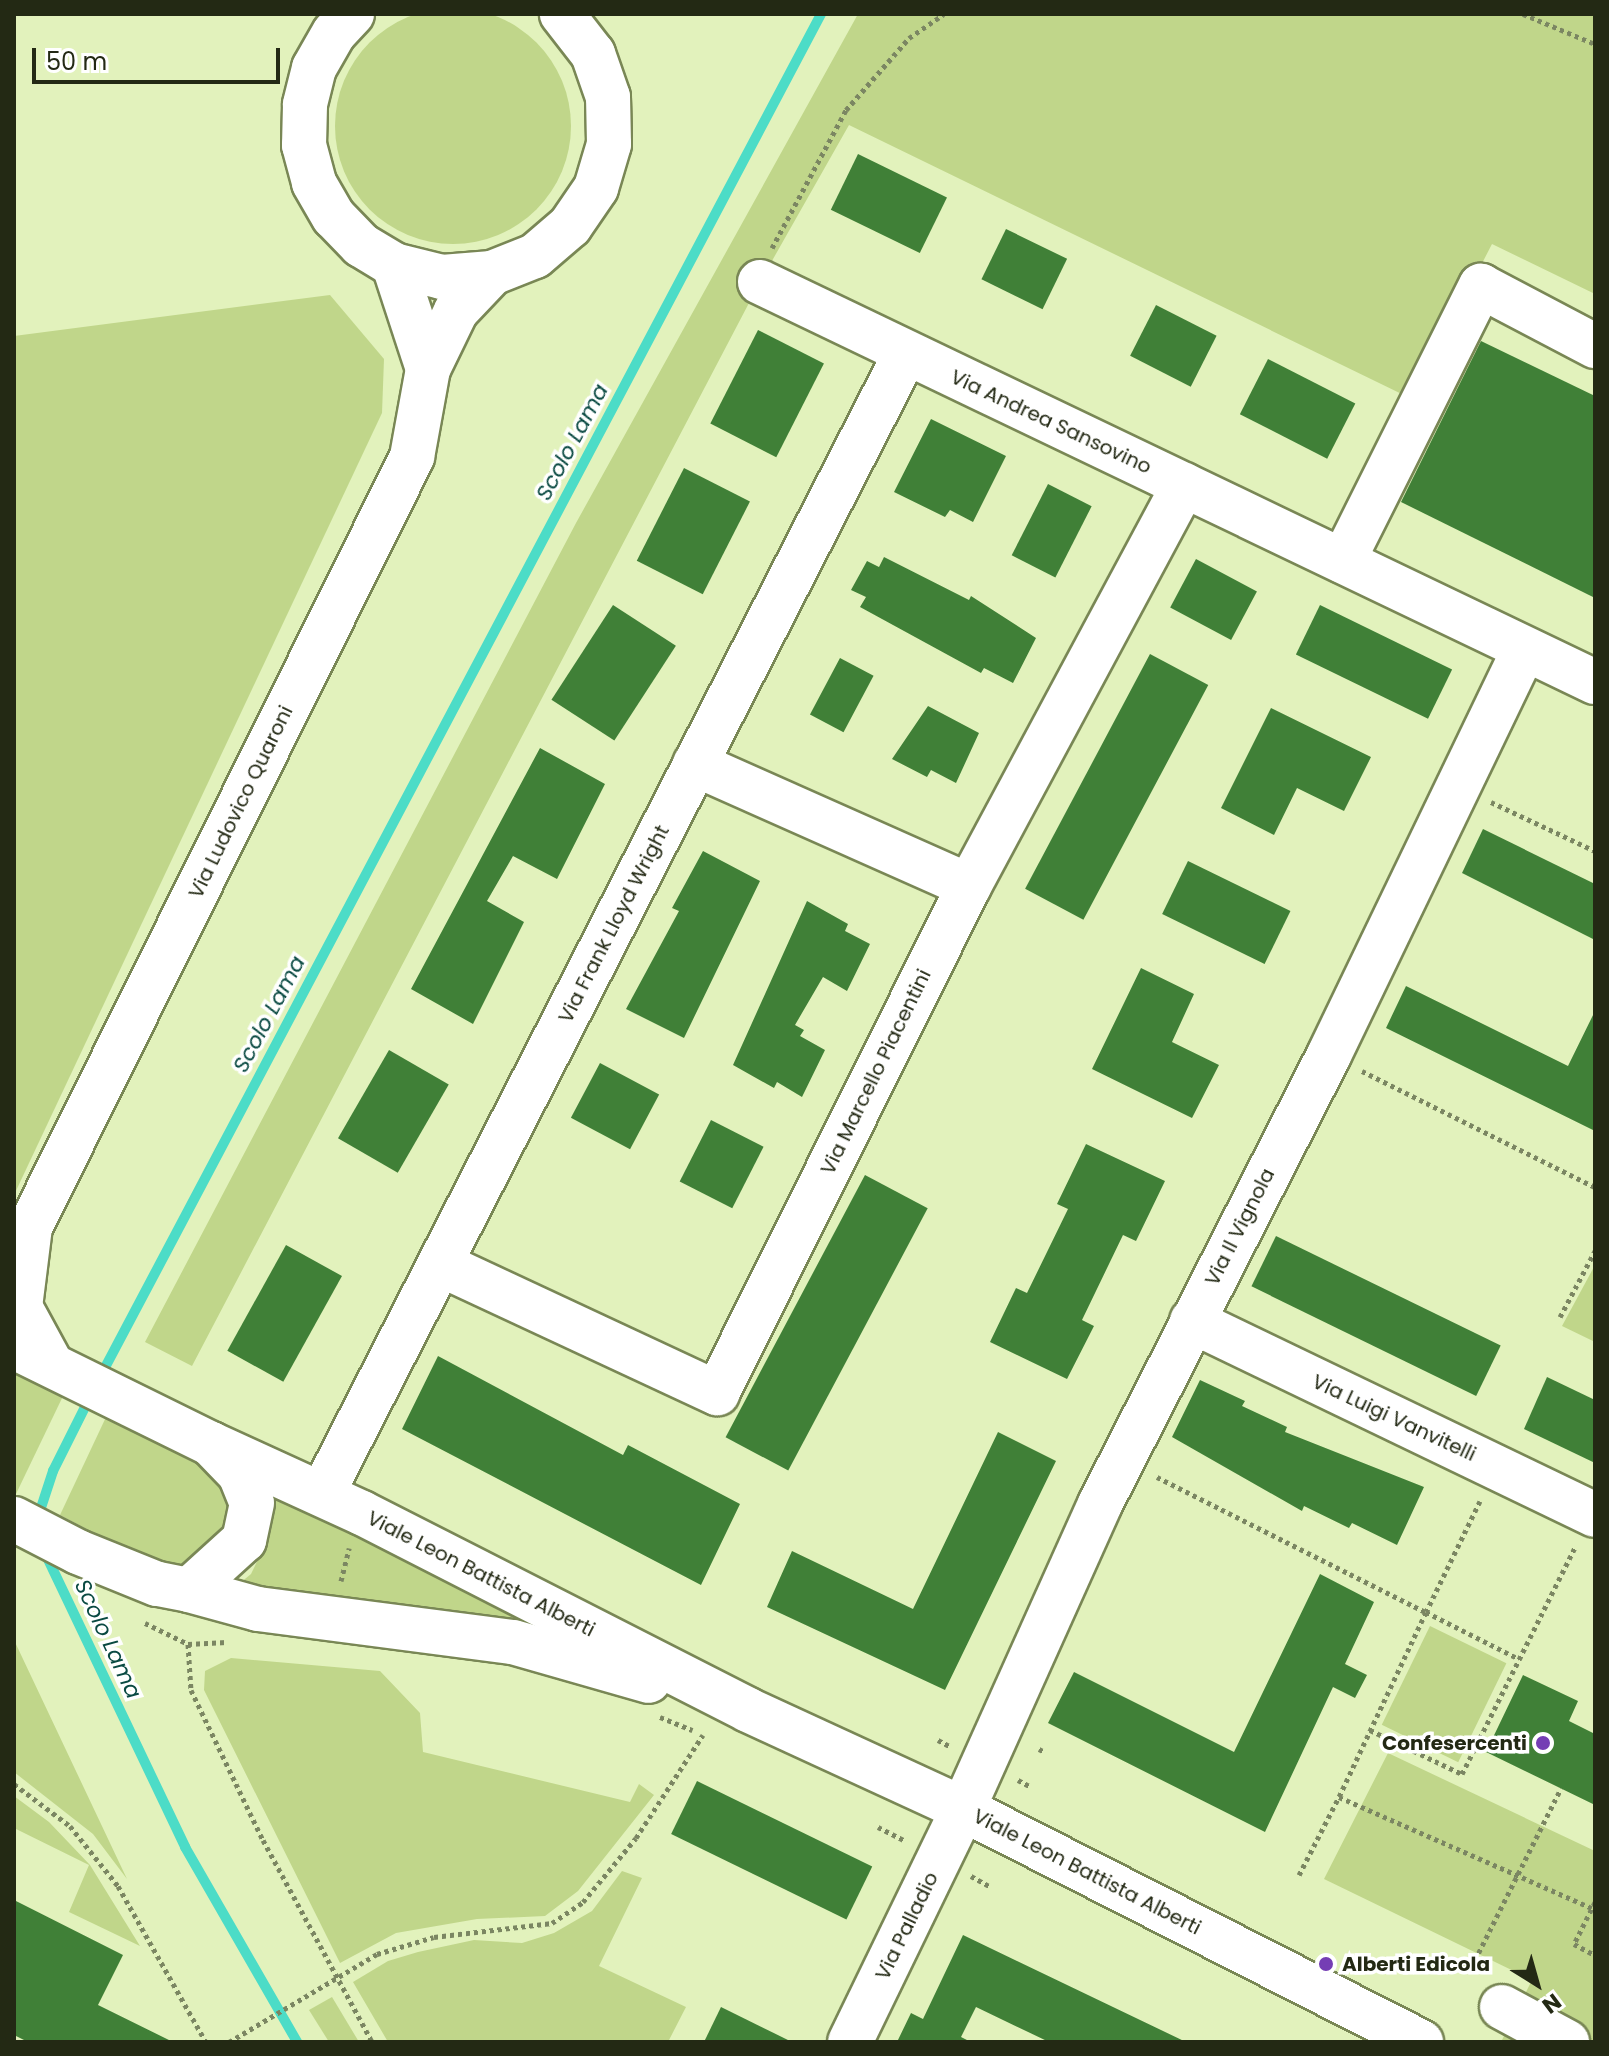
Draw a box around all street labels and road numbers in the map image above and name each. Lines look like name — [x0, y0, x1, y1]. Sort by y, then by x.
street label: Via Andrea Sansovino — [947, 365, 1155, 479]
street label: Via Ludovico Quaroni — [184, 702, 298, 902]
street label: Via Frank Lloyd Wright — [554, 821, 674, 1027]
street label: Via Marcello Piacentini — [816, 965, 936, 1179]
street label: Via Il Vignola — [1200, 1164, 1280, 1290]
street label: Via Luigi Vanvitelli — [1308, 1370, 1480, 1466]
street label: Viale Leon Battista Alberti — [363, 1506, 599, 1642]
street label: Viale Leon Battista Alberti — [969, 1804, 1205, 1940]
street label: Via Palladio — [871, 1868, 943, 1984]

